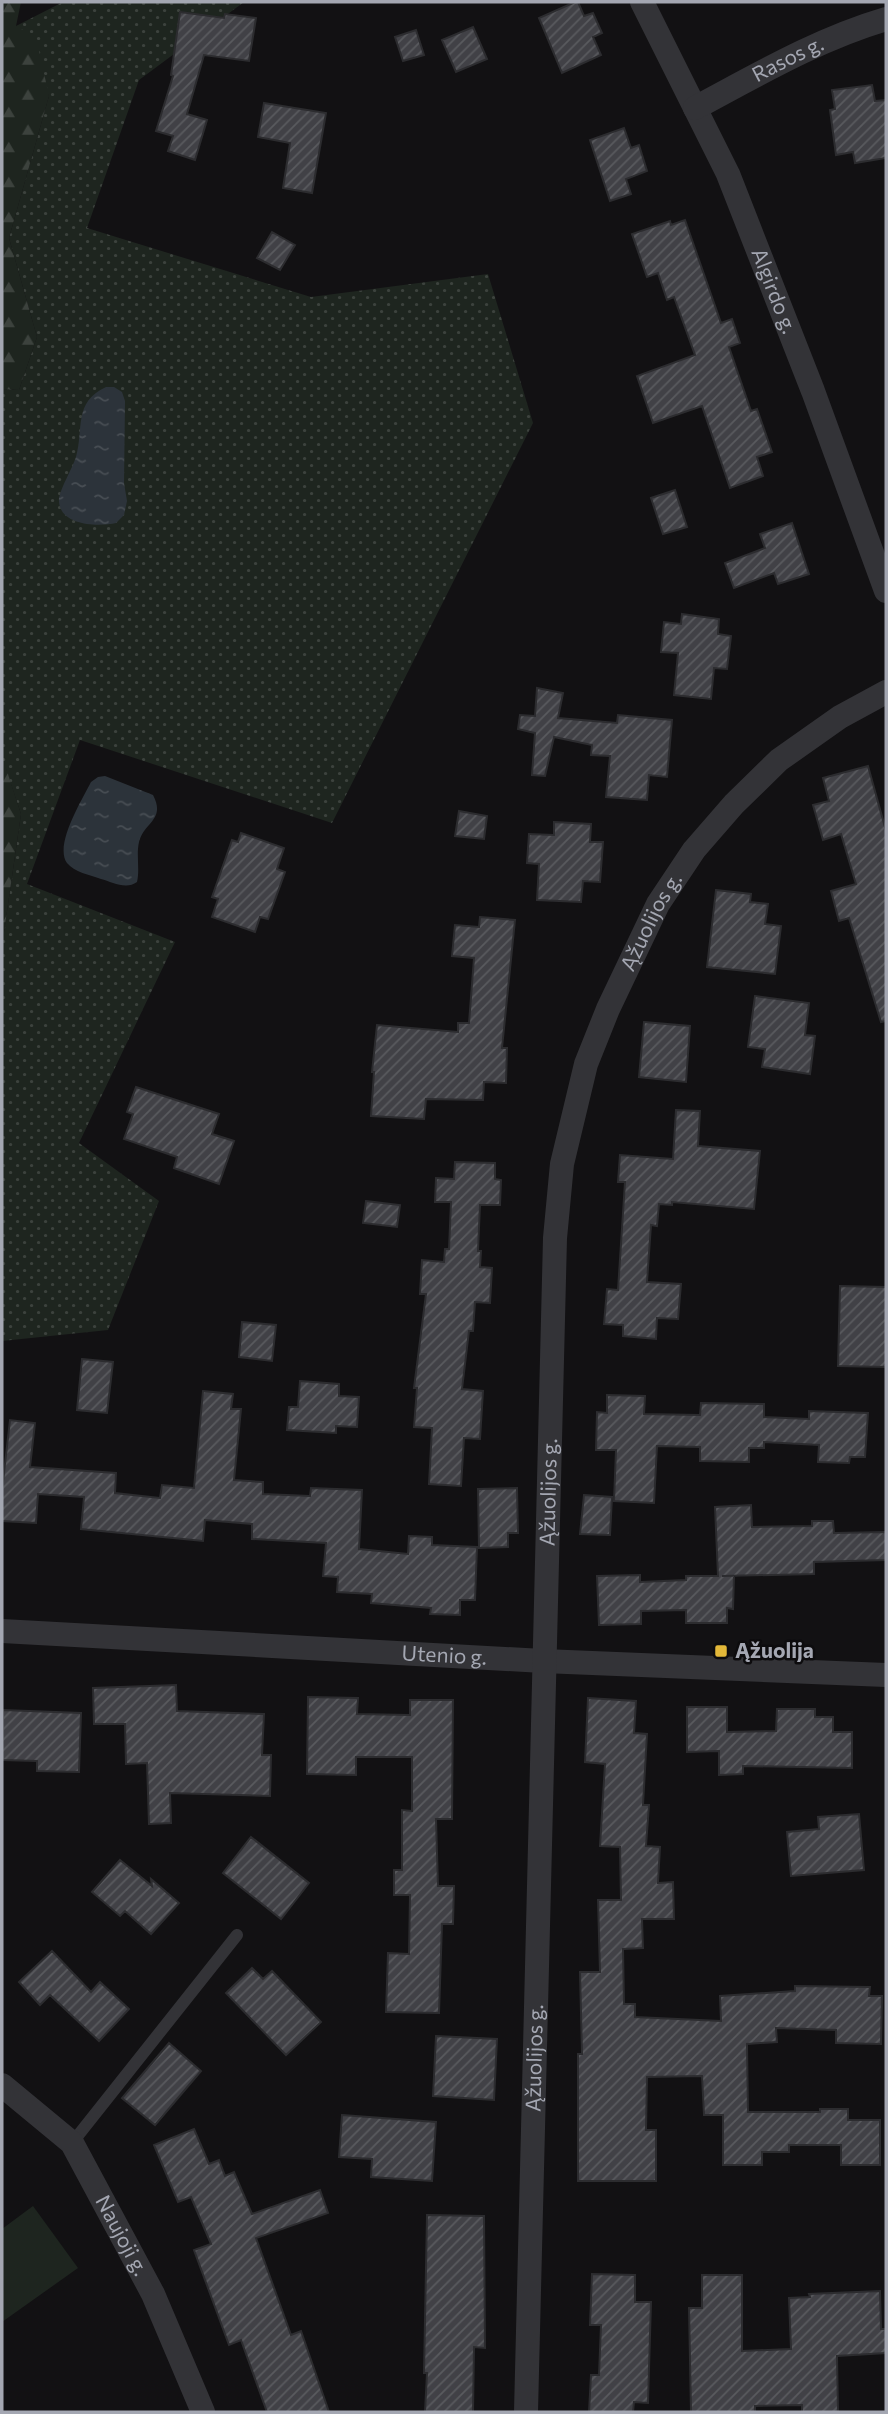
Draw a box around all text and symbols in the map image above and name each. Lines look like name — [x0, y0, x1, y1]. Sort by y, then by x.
street label: Rasos g. — [747, 30, 827, 86]
street label: Algirdo g. — [747, 244, 803, 337]
street label: Ąžuolijos g. — [614, 867, 686, 975]
street label: Ąžuolijos g. — [533, 1438, 561, 1546]
place label: Ąžuolija — [735, 1637, 814, 1662]
street label: Utenio g. — [401, 1639, 488, 1669]
marker: Ąžuolija — [713, 1643, 729, 1659]
street label: Ąžuolijos g. — [519, 2004, 547, 2112]
street label: Naujoji g. — [91, 2190, 155, 2279]

